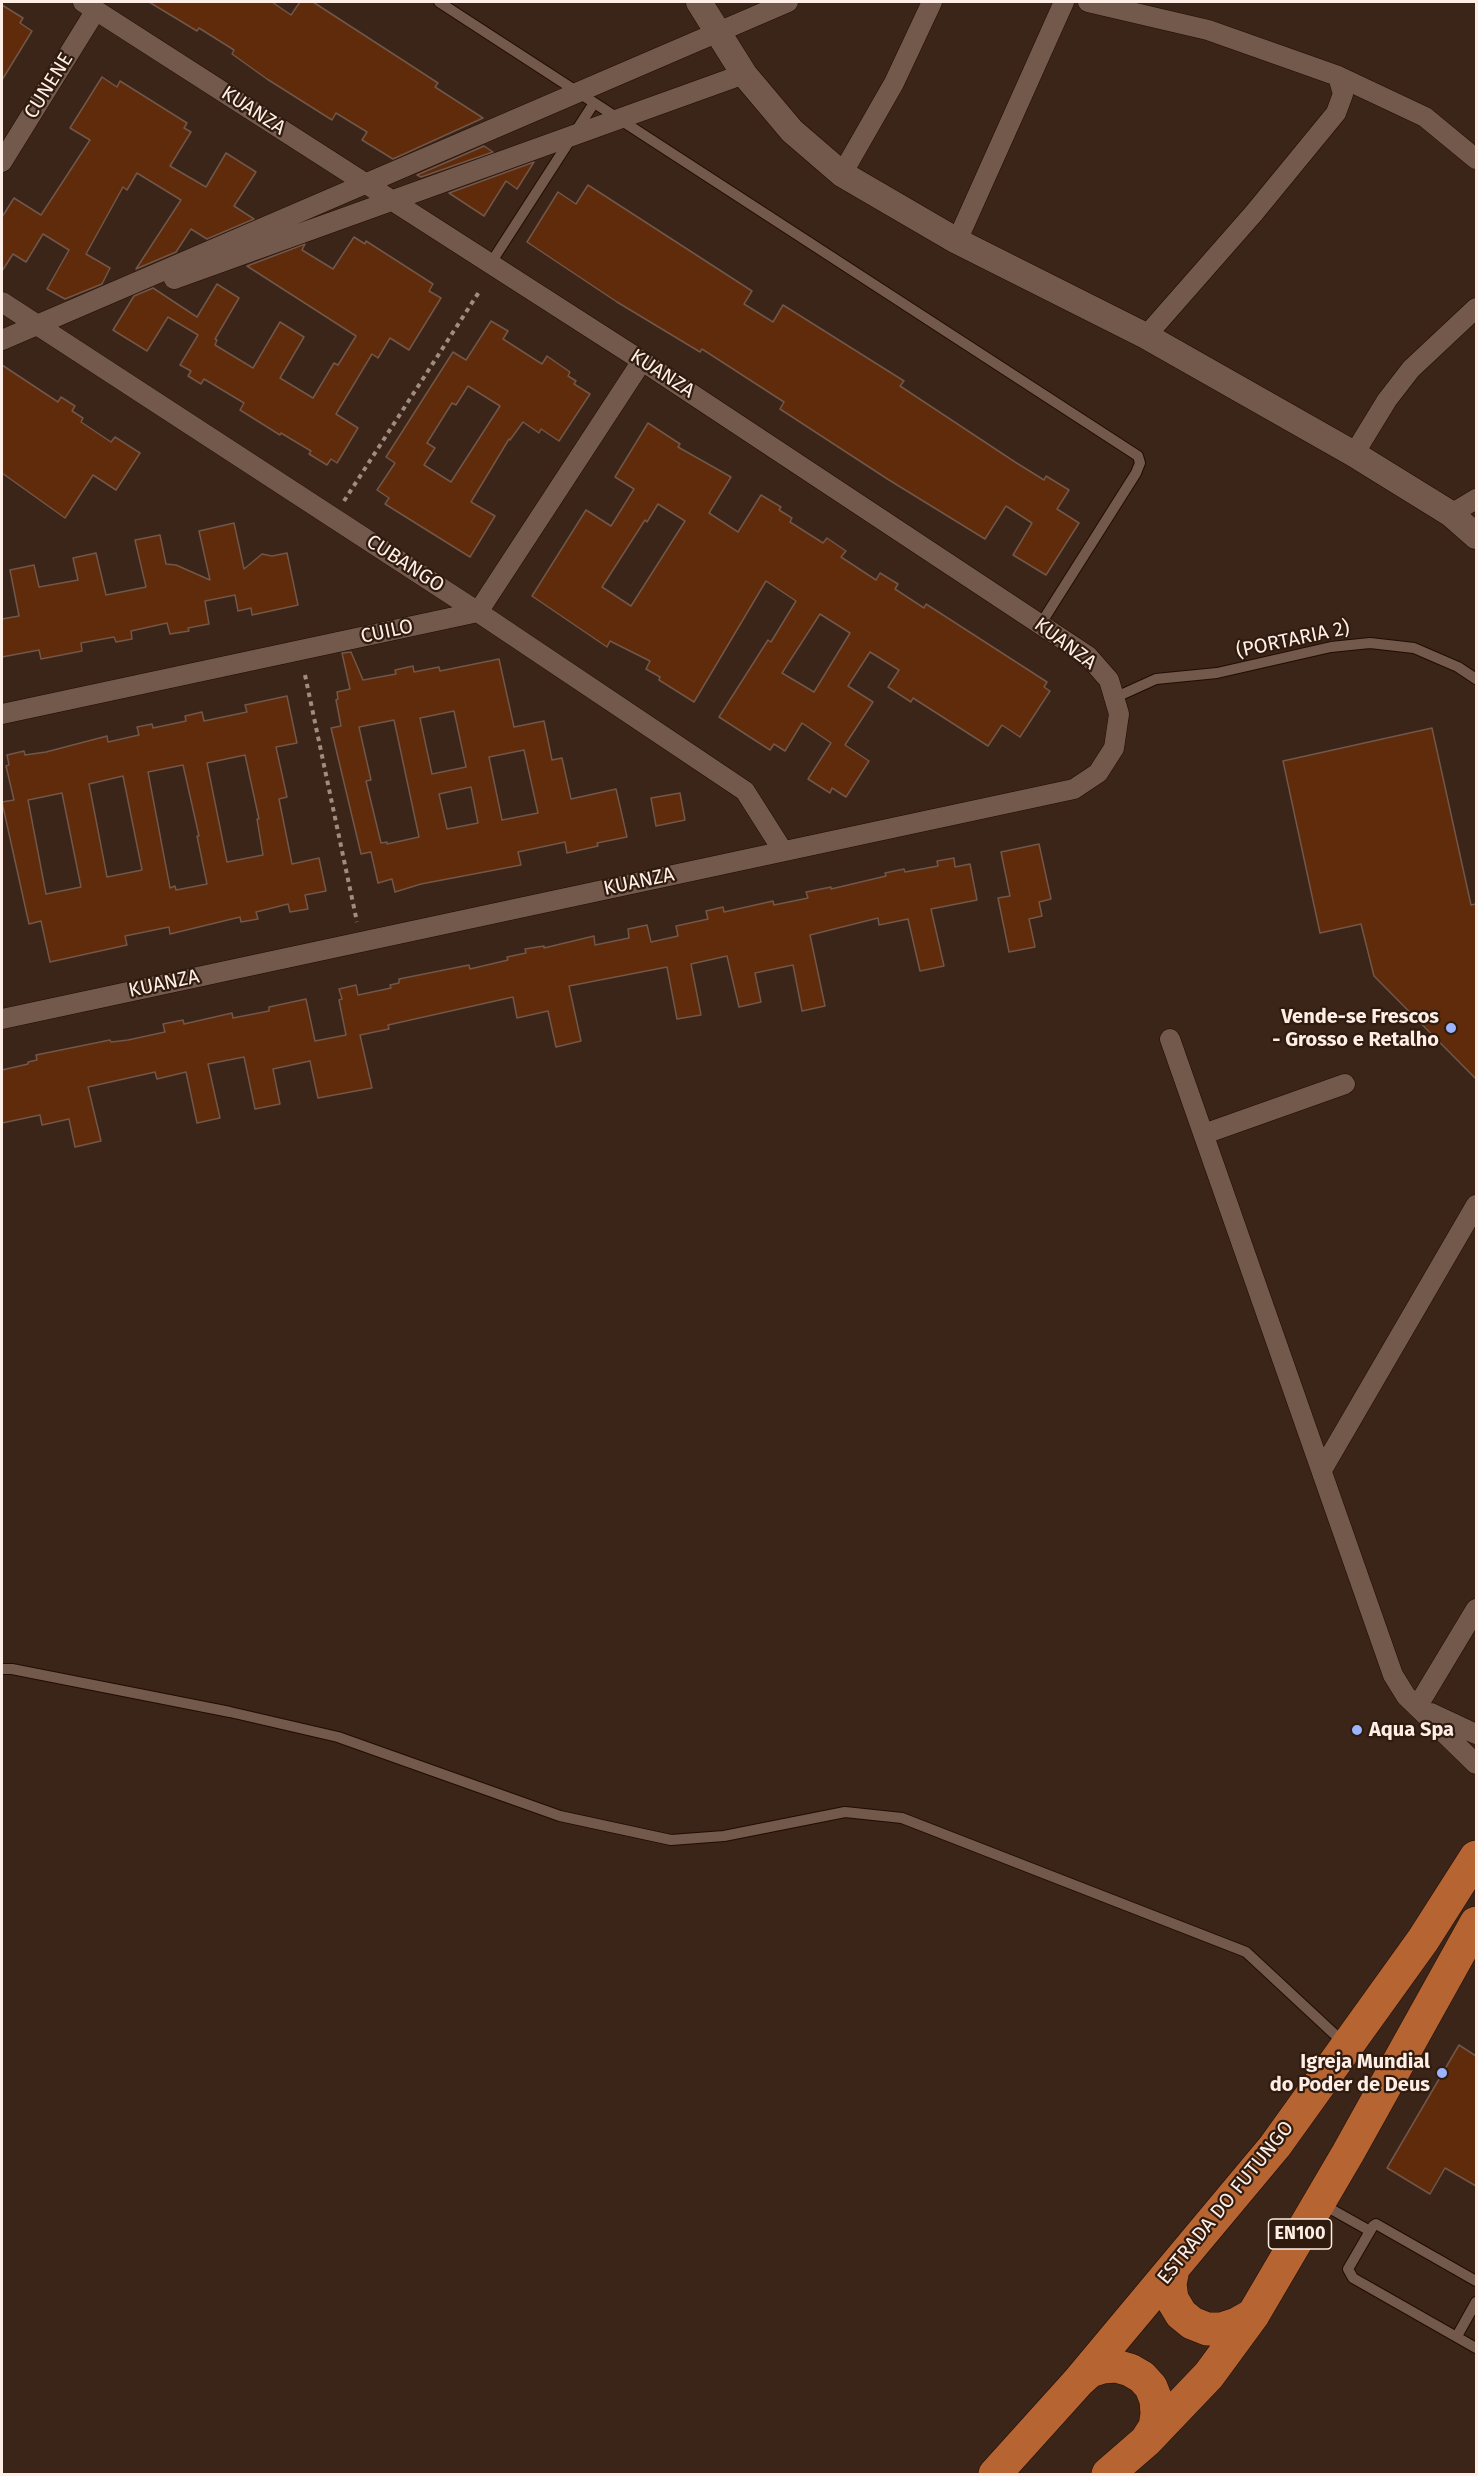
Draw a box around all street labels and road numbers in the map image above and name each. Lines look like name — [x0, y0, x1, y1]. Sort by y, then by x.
street label: CUNENE — [19, 49, 79, 123]
street label: KUANZA — [216, 81, 290, 141]
street label: KUANZA — [625, 344, 699, 404]
street label: CUBANGO — [362, 530, 448, 598]
street label: KUANZA — [1029, 613, 1101, 675]
street label: CUILO — [359, 615, 415, 649]
street label: (PORTARIA 2) — [1234, 616, 1352, 664]
street label: KUANZA — [601, 863, 677, 901]
street label: KUANZA — [126, 965, 202, 1003]
street label: ESTRADA DO FUTUNGO — [1153, 2117, 1299, 2289]
road number: EN100 — [1268, 2219, 1332, 2249]

